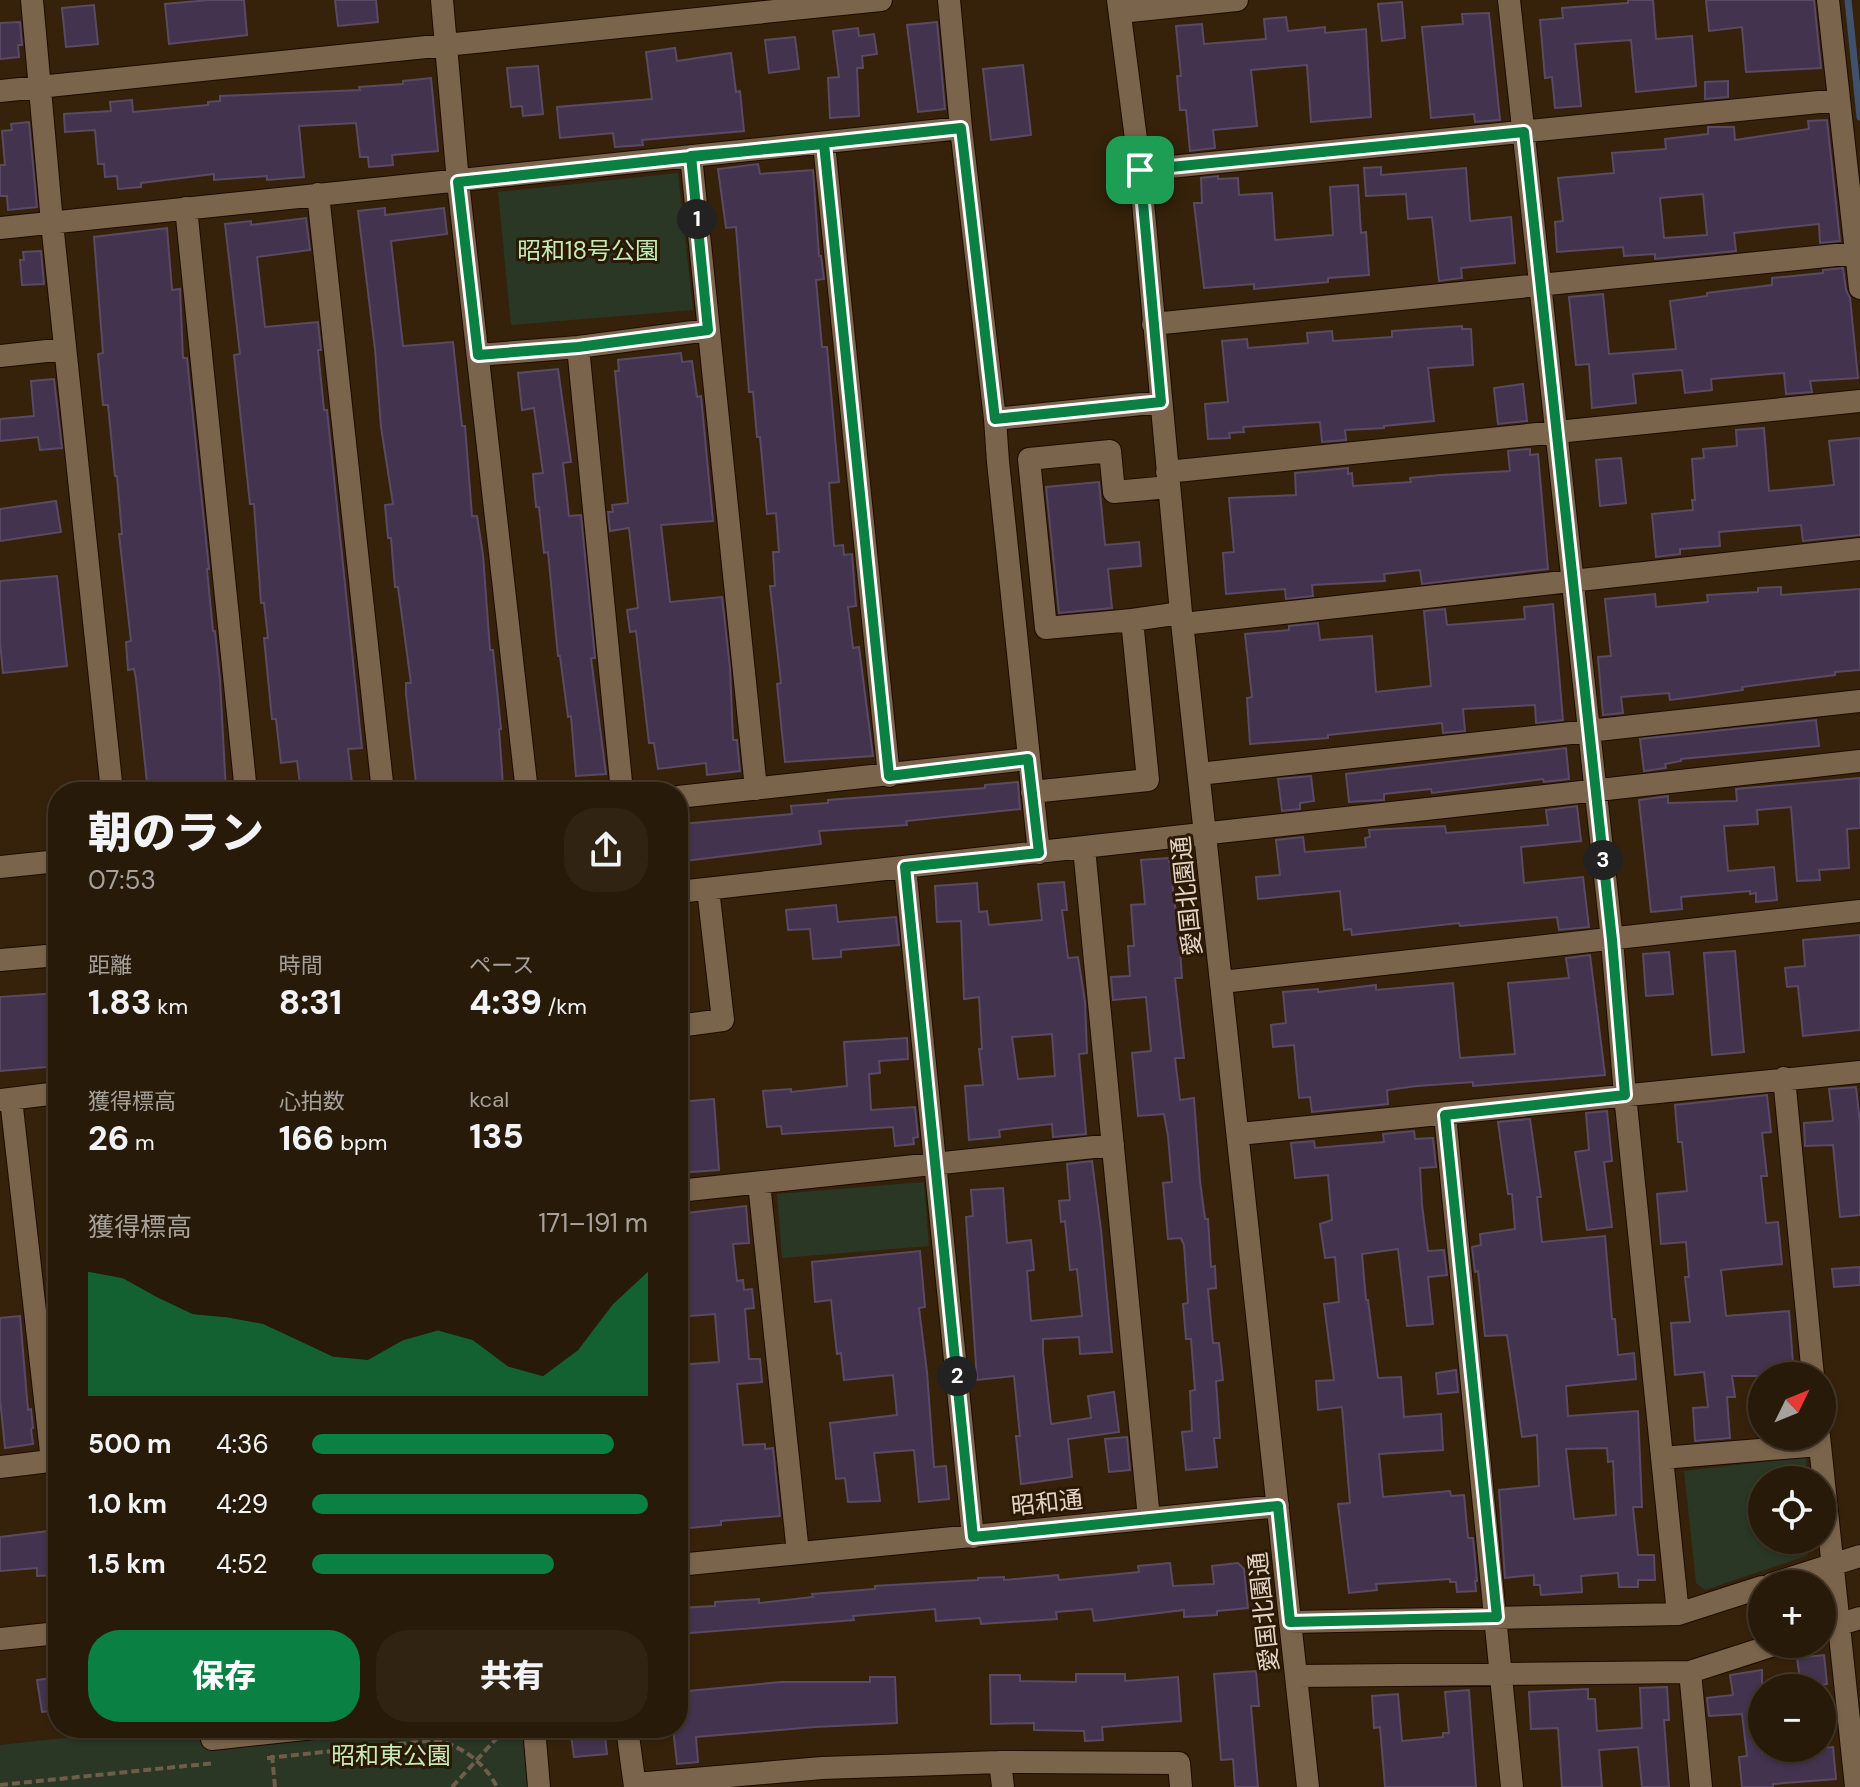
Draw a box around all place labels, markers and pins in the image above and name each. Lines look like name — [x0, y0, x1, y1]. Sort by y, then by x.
pin — [1106, 136, 1174, 204]
pin: 1 — [677, 199, 717, 239]
pin: 3 — [1583, 840, 1623, 880]
pin: 2 — [937, 1356, 977, 1396]

